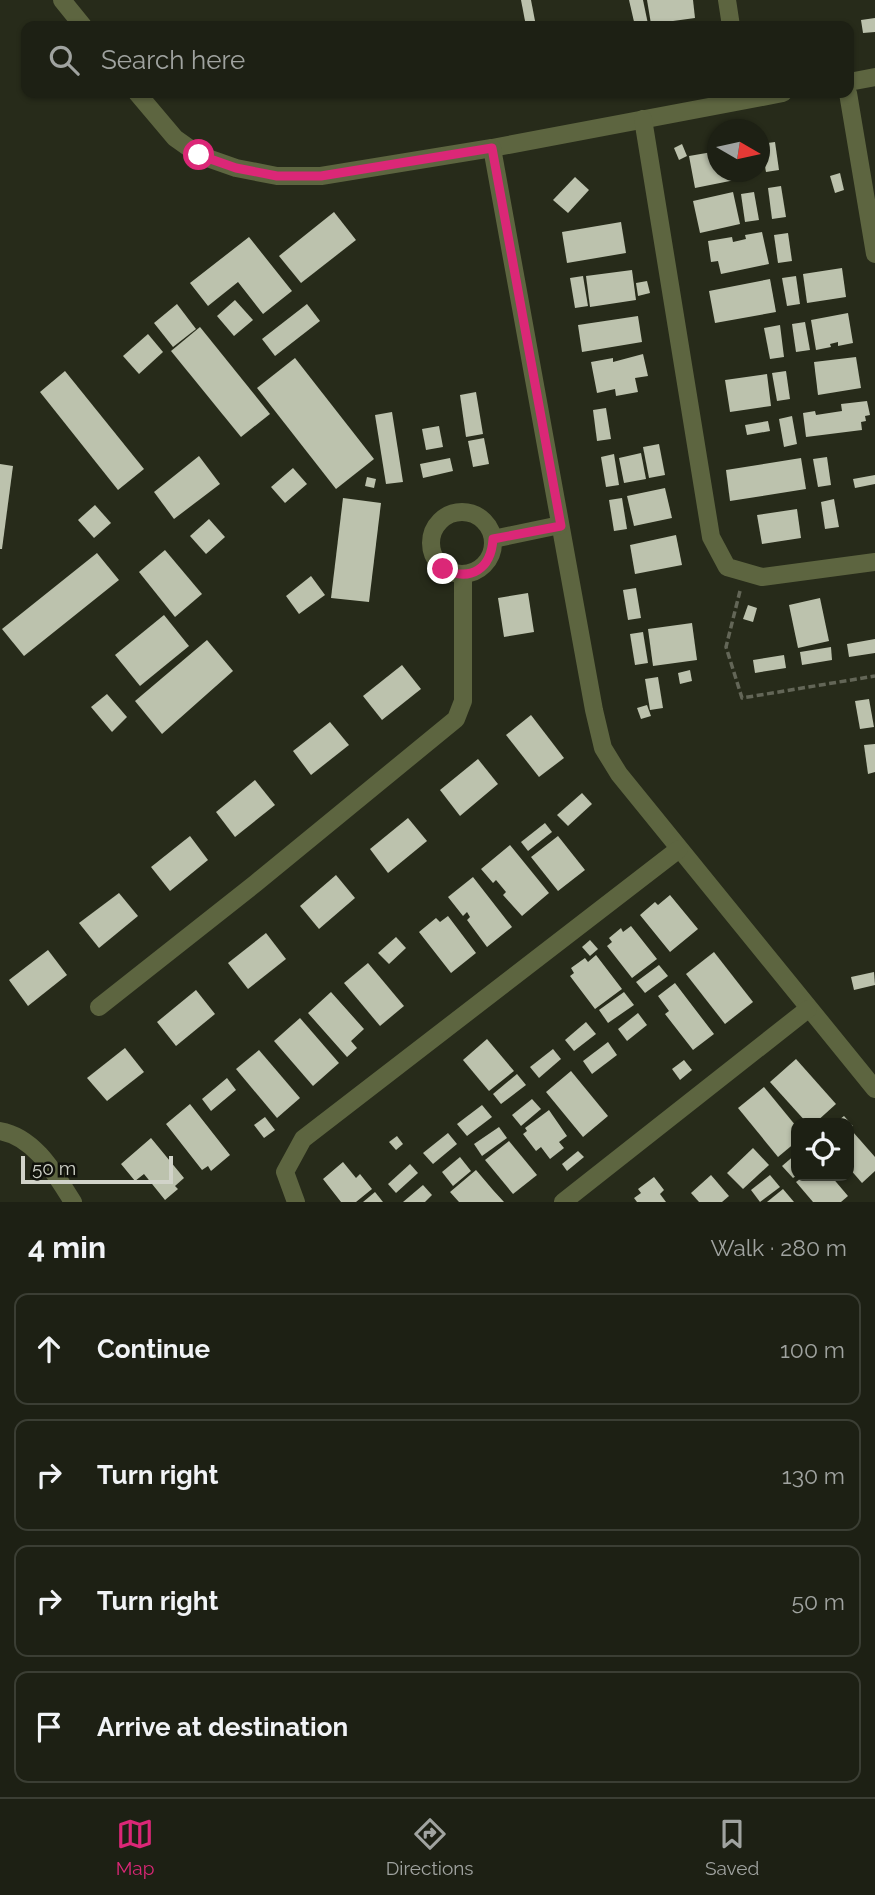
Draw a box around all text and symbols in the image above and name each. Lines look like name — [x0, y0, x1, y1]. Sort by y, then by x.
search box — [21, 21, 854, 98]
icon: search — [45, 41, 83, 79]
text: Search here — [101, 45, 245, 75]
north arrow — [707, 119, 770, 182]
route start — [183, 139, 214, 170]
route end — [427, 553, 458, 584]
map controls — [791, 1118, 854, 1181]
button: locate — [791, 1118, 854, 1181]
scale bar — [21, 1153, 173, 1185]
text: 50 m — [32, 1157, 76, 1179]
text: 4 min — [28, 1230, 106, 1265]
text: Walk · 280 m — [710, 1234, 847, 1261]
icon: ahead — [30, 1330, 68, 1368]
text: Continue — [97, 1334, 210, 1364]
text: 100 m — [780, 1336, 845, 1363]
icon: right — [30, 1456, 68, 1494]
text: Turn right — [97, 1460, 218, 1490]
text: 130 m — [782, 1462, 845, 1489]
icon: right — [30, 1582, 68, 1620]
text: Turn right — [97, 1586, 218, 1616]
text: 50 m — [791, 1588, 845, 1615]
icon: arrive — [30, 1708, 68, 1746]
text: Arrive at destination — [97, 1712, 348, 1742]
tab: Map — [116, 1815, 154, 1879]
tab: Directions — [386, 1815, 474, 1879]
tab: Saved — [705, 1815, 759, 1879]

